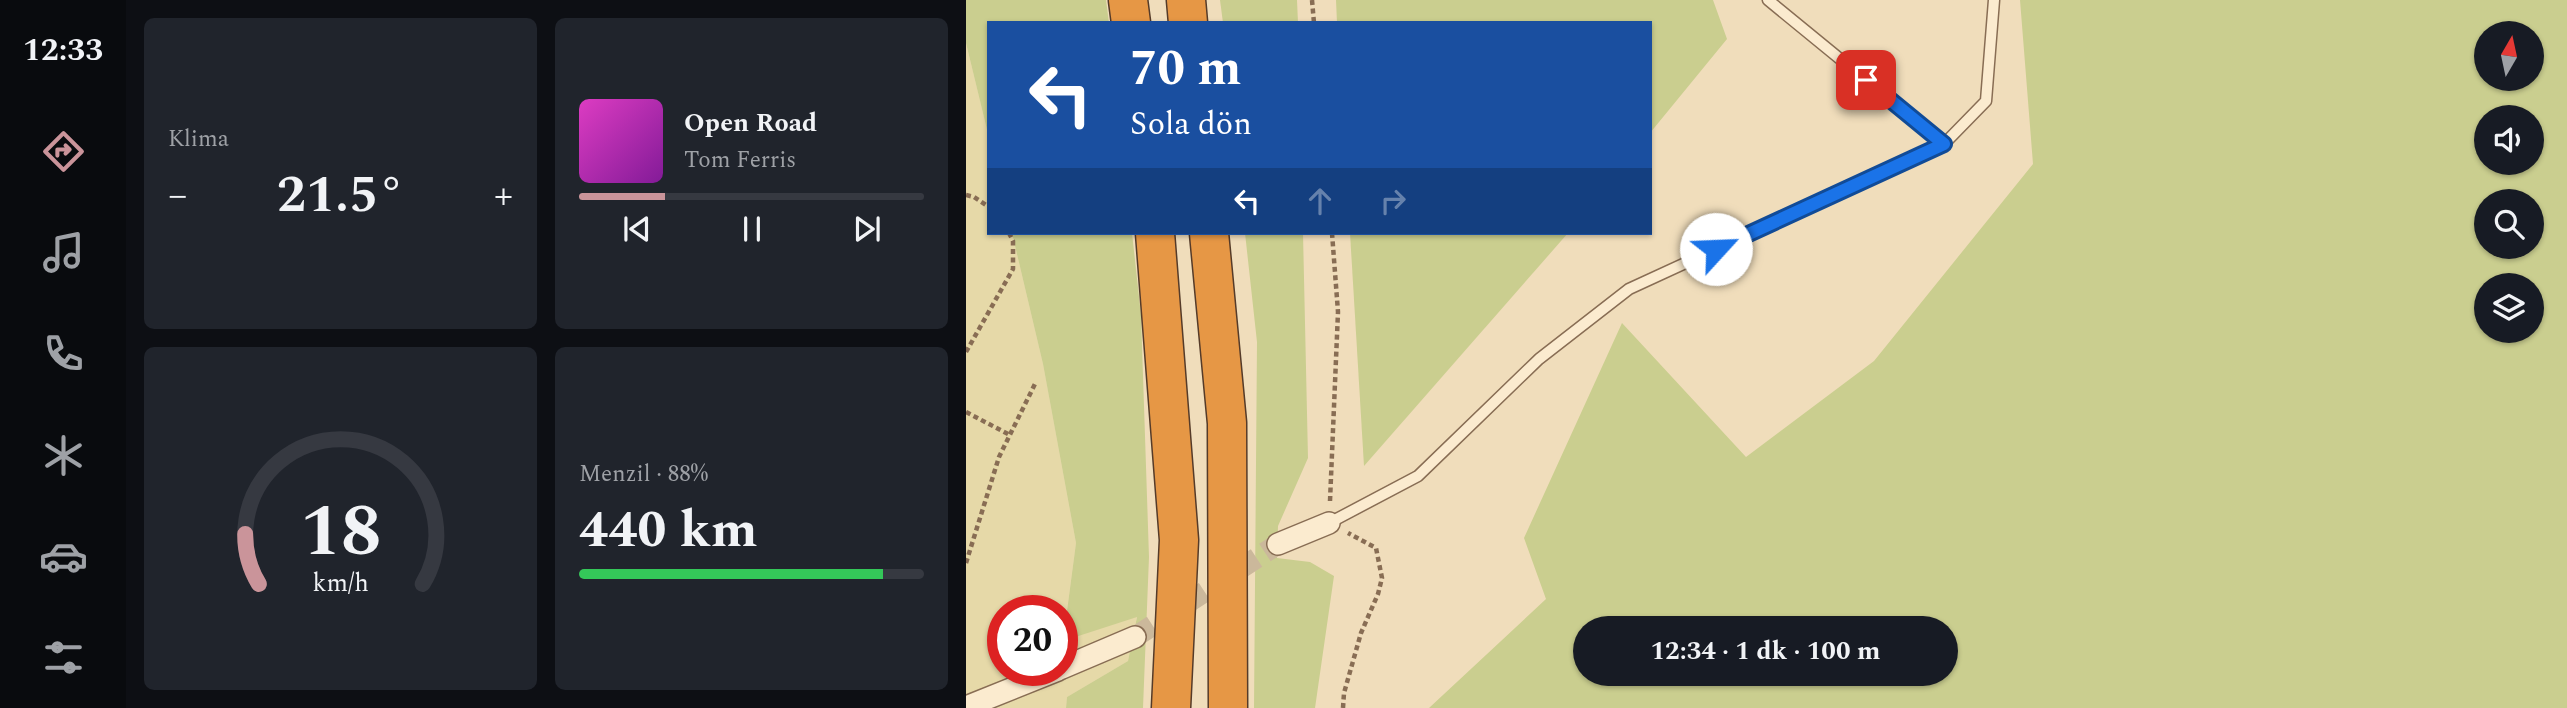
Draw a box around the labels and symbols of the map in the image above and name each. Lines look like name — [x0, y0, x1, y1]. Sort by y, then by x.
north arrow — [2474, 21, 2544, 91]
pin — [1836, 50, 1896, 110]
position arrow — [1679, 212, 1753, 286]
speed limit sign: 20 — [987, 595, 1078, 686]

